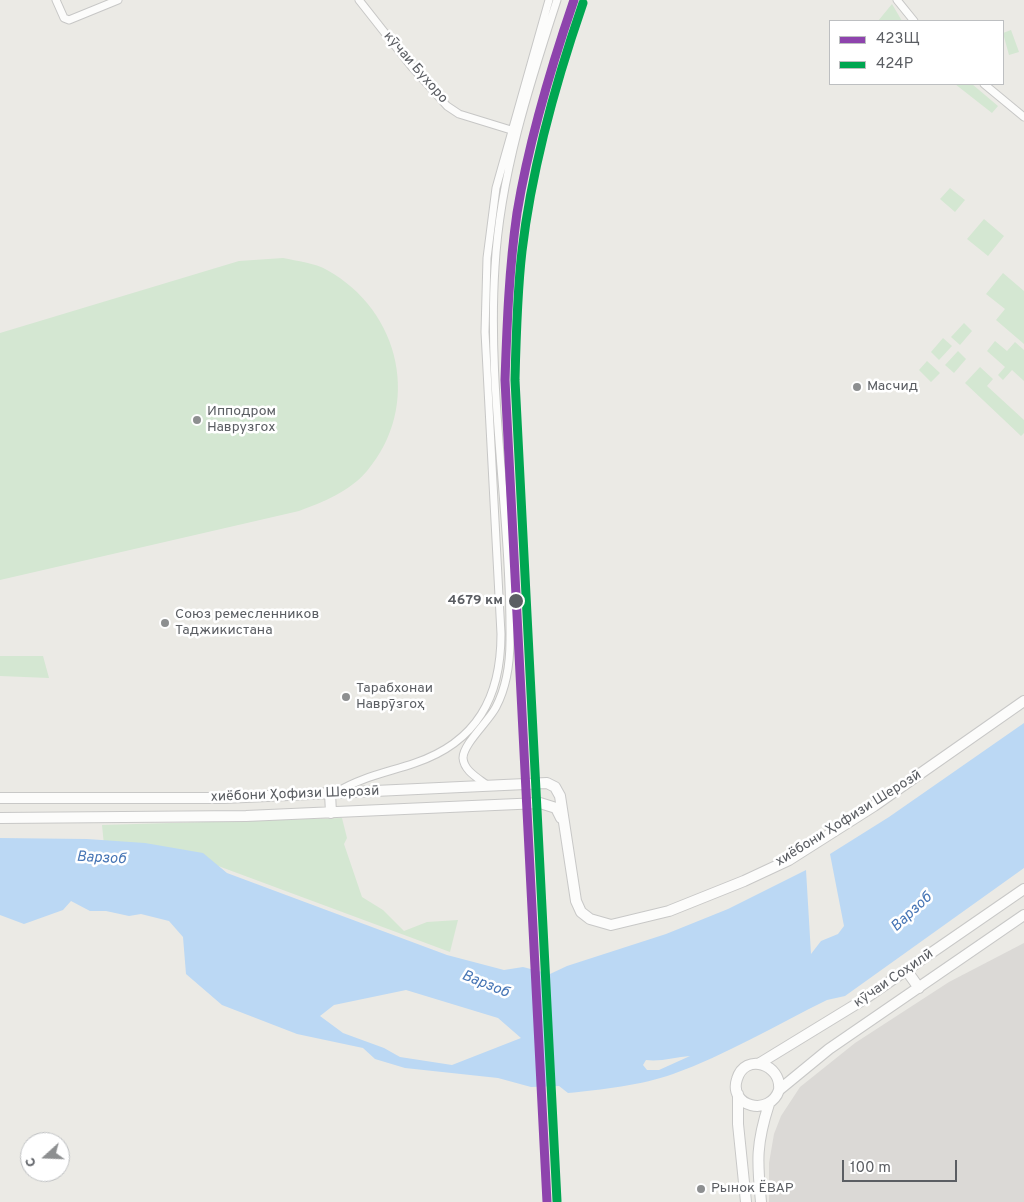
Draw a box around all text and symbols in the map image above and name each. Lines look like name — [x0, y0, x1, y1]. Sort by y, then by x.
legend — [829, 20, 1004, 85]
street label: кӯчаи Бухоро — [379, 29, 451, 107]
text: 423Щ — [876, 30, 920, 49]
text: 424Р — [876, 55, 913, 74]
place label: Масчид — [867, 379, 918, 395]
marker: Масчид — [851, 381, 863, 393]
place label: Ипподром Наврузгох — [207, 404, 276, 437]
marker: Ипподром Наврузгох — [191, 414, 203, 426]
marker: 4679 км — [507, 592, 525, 610]
place label: 4679 км — [448, 593, 503, 609]
place label: Союз ремесленников Таджикистана — [175, 607, 319, 640]
marker: Союз ремесленников Таджикистана — [159, 617, 171, 629]
place label: Тарабхонаи Наврӯзгоҳ — [356, 681, 433, 714]
marker: Тарабхонаи Наврӯзгоҳ — [340, 691, 352, 703]
street label: хиёбони Ҳофизи Шерозӣ — [773, 767, 925, 871]
street label: хиёбони Ҳофизи Шерозӣ — [210, 784, 380, 806]
water label: Варзоб — [76, 849, 126, 869]
water label: Варзоб — [888, 890, 936, 936]
street label: кӯчаи Соҳилӣ — [851, 946, 937, 1012]
water label: Варзоб — [459, 967, 511, 1003]
north arrow — [20, 1132, 70, 1182]
scale bar — [844, 1150, 959, 1182]
text: С — [22, 1155, 41, 1169]
text: 100 m — [850, 1159, 891, 1178]
place label: Рынок ЁВАР — [711, 1181, 794, 1197]
marker: Рынок ЁВАР — [695, 1183, 707, 1195]

